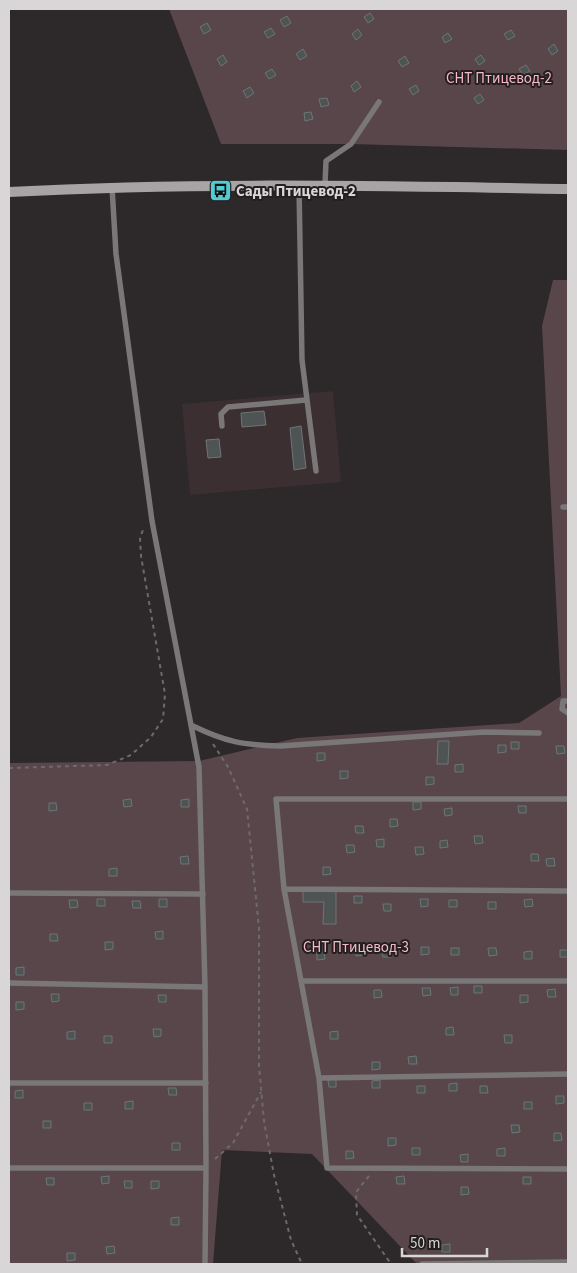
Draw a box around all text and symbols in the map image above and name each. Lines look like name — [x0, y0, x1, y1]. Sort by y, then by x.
park label: СНТ Птицевод-2 — [446, 68, 552, 89]
bus stop icon: Сады Птицевод-2 — [208, 179, 232, 203]
place label: Сады Птицевод-2 — [236, 181, 356, 202]
park label: СНТ Птицевод-3 — [303, 937, 409, 958]
scale bar — [402, 1226, 487, 1258]
text: 50 m — [410, 1233, 440, 1254]

